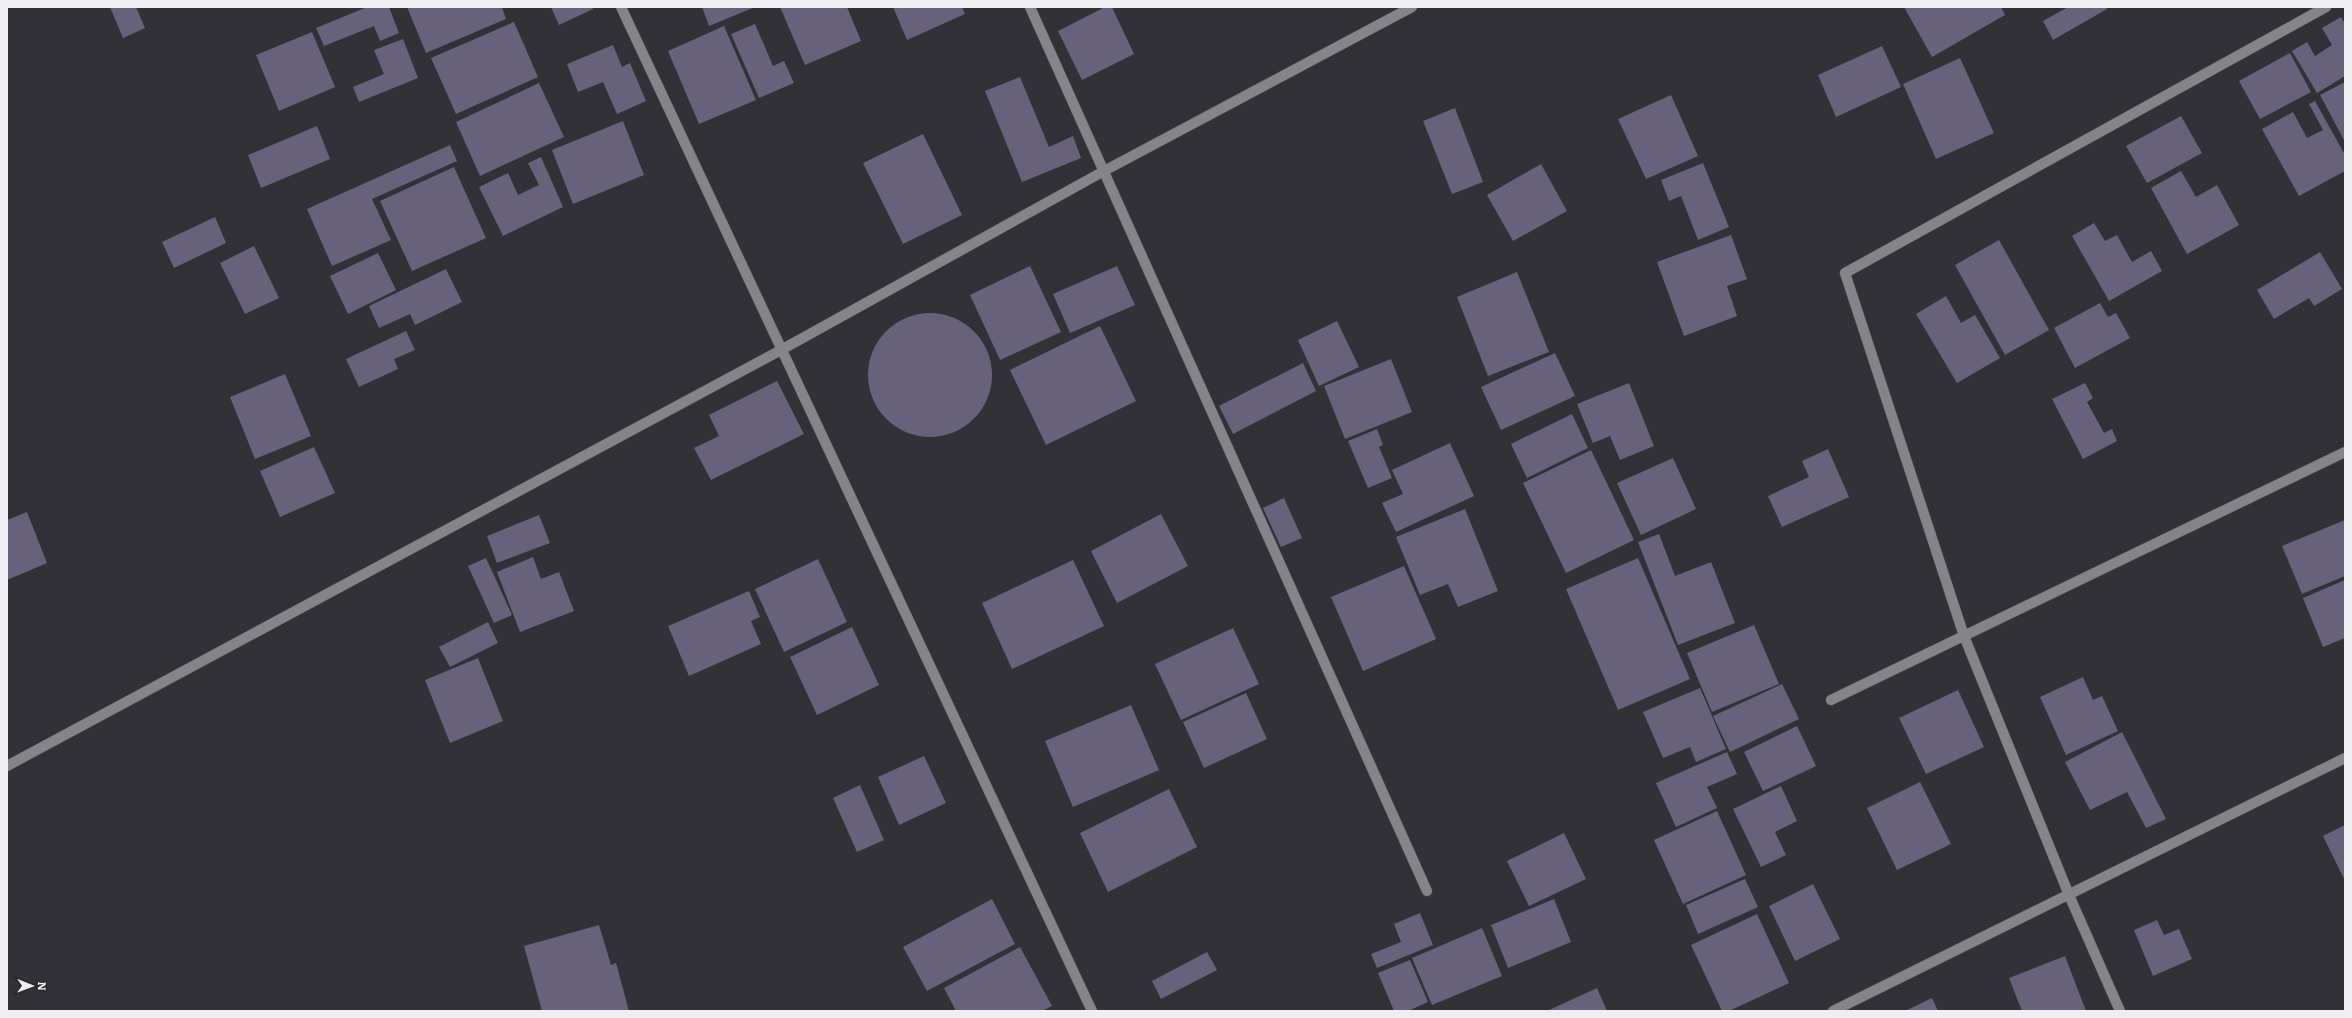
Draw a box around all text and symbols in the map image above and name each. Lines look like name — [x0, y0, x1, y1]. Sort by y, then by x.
north arrow — [12, 966, 52, 1006]
text: N — [35, 981, 51, 991]

